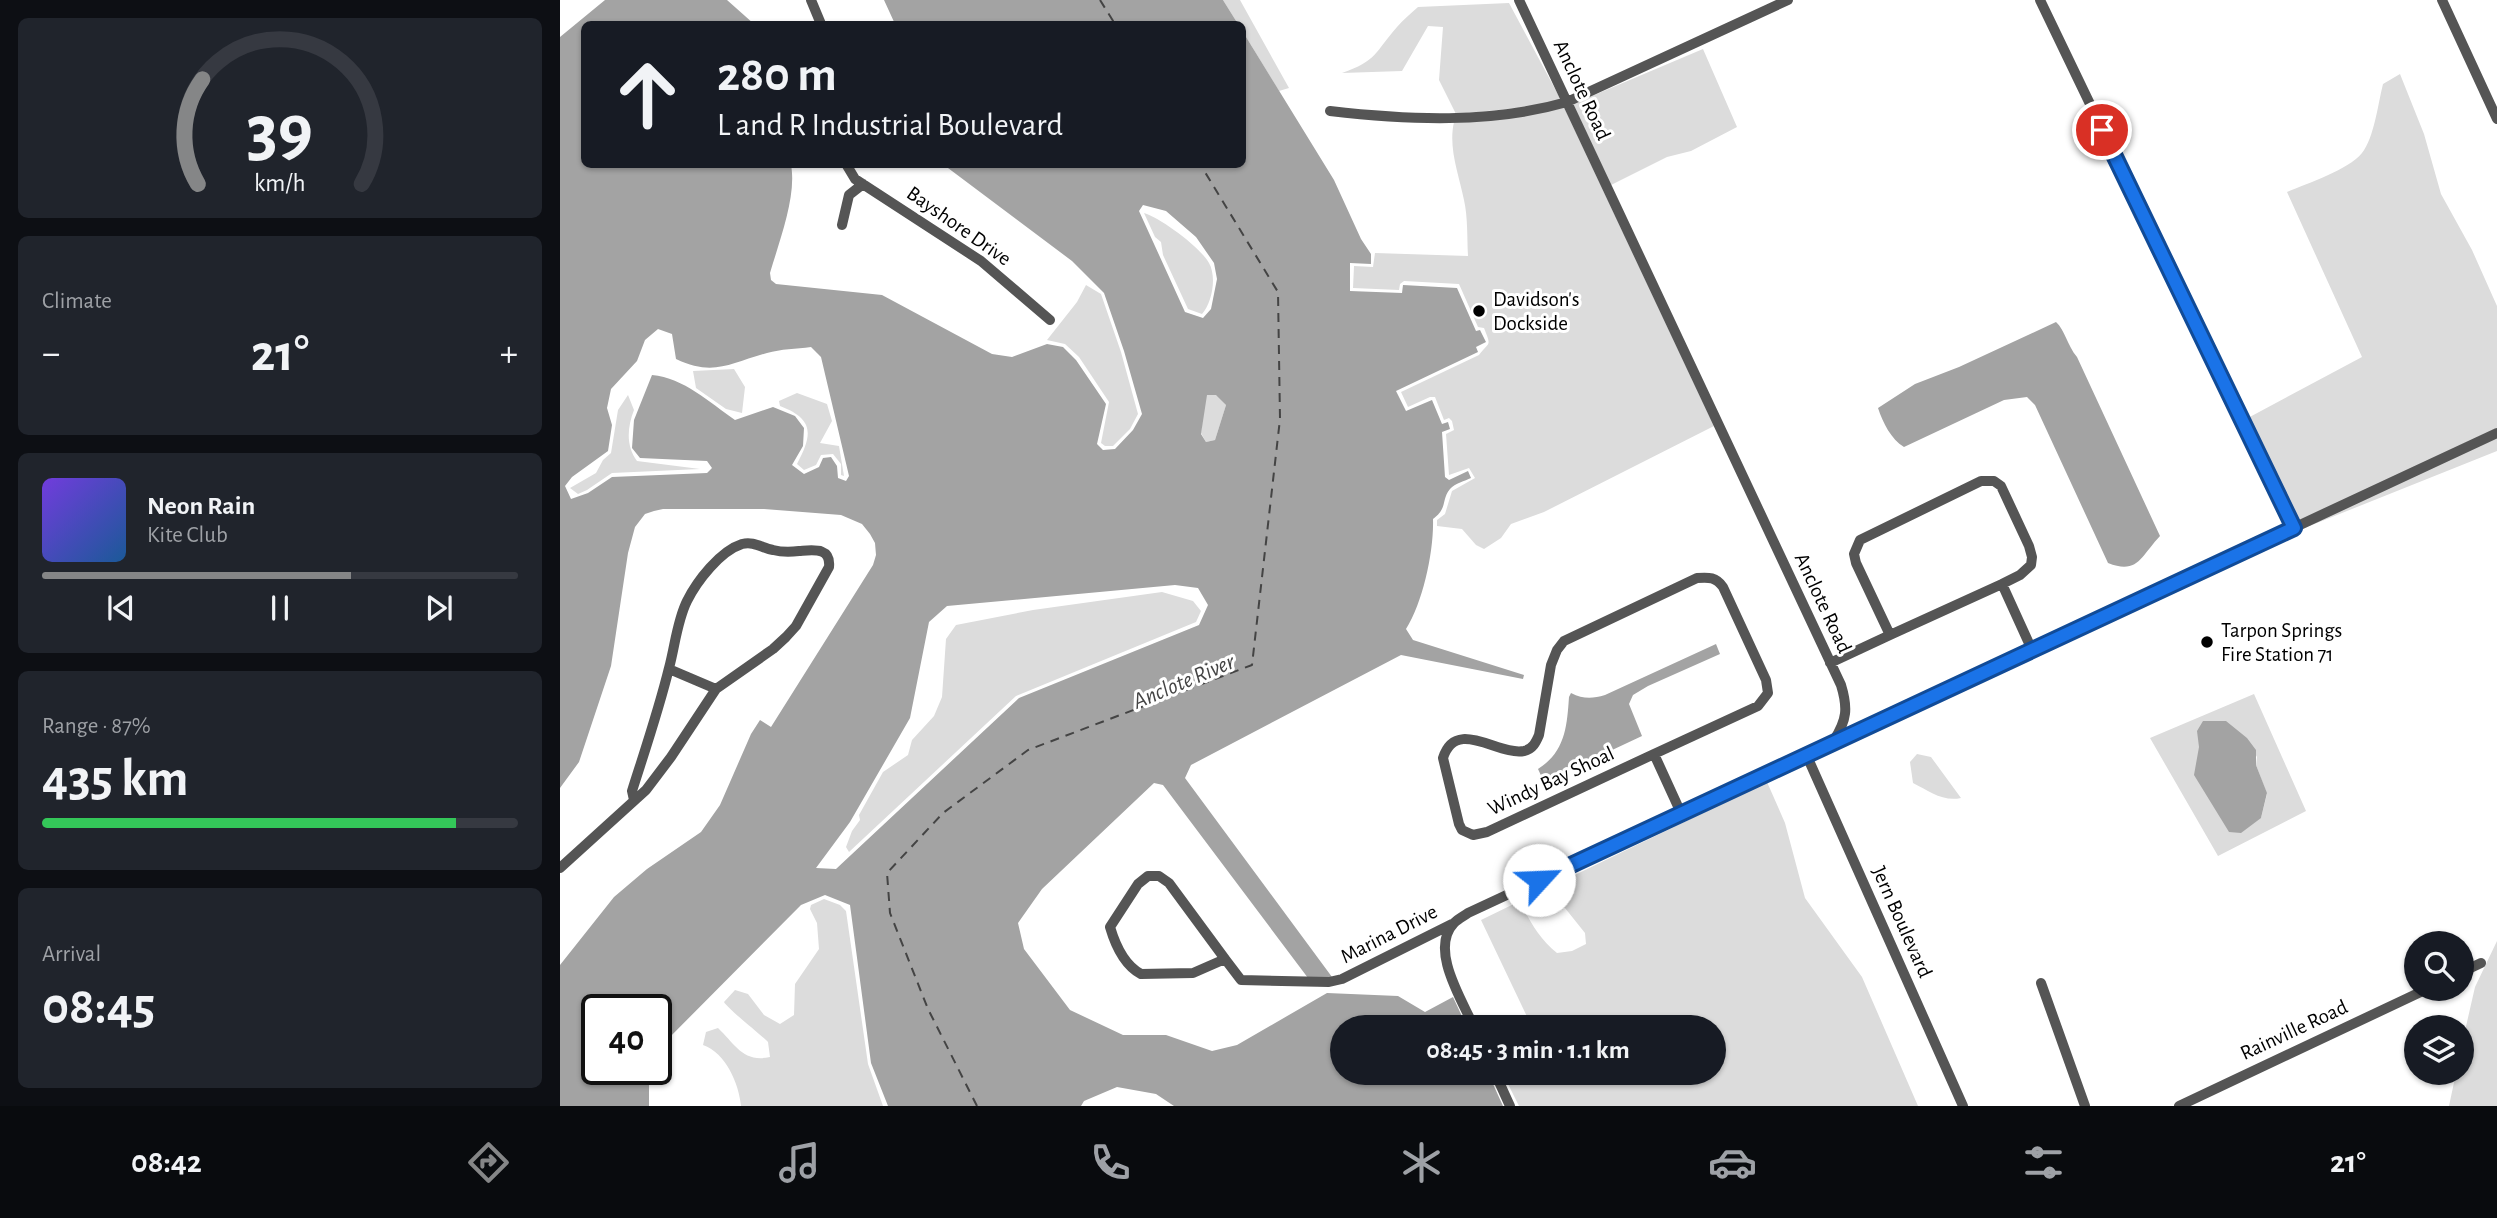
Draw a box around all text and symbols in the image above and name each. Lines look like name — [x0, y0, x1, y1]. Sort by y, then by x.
street label: Anclote Road — [1550, 37, 1614, 143]
icon: ahead — [602, 49, 693, 140]
text: 280 m — [717, 51, 837, 100]
text: 39 — [247, 96, 313, 169]
pin — [2072, 100, 2132, 160]
text: L and R Industrial Boulevard — [717, 109, 1063, 141]
icon: arrive — [2083, 111, 2121, 149]
text: km/h — [254, 171, 306, 196]
street label: Bayshore Drive — [903, 182, 1015, 270]
place label: Davidson's Dockside — [1493, 289, 1579, 334]
text: Climate — [42, 290, 112, 313]
marker: Davidson's Dockside — [1471, 303, 1487, 319]
text: 21° — [251, 328, 309, 380]
text: − — [42, 335, 60, 373]
text: + — [500, 335, 518, 373]
text: Neon Rain — [147, 493, 255, 519]
text: Kite Club — [147, 524, 228, 547]
street label: Anclote Road — [1791, 550, 1855, 656]
icon: previous — [102, 589, 140, 627]
icon: pause — [261, 589, 299, 627]
icon: next — [420, 589, 458, 627]
place label: Tarpon Springs Fire Station 71 — [2221, 620, 2342, 665]
marker: Tarpon Springs Fire Station 71 — [2199, 634, 2215, 650]
water label: Anclote River — [1129, 650, 1239, 714]
text: Range · 87% — [42, 715, 151, 738]
street label: Windy Bay Shoal — [1485, 743, 1617, 819]
text: 435 km — [42, 753, 189, 805]
position arrow — [1502, 843, 1576, 917]
street label: Jern Boulevard — [1868, 863, 1936, 981]
street label: Marina Drive — [1337, 901, 1441, 967]
map controls — [2404, 931, 2474, 1085]
button: search — [2404, 931, 2474, 1001]
text: Arrival — [42, 943, 101, 966]
text: 08:45 — [42, 981, 155, 1033]
speed limit sign: 40 — [581, 994, 672, 1085]
street label: Rainville Road — [2237, 996, 2351, 1064]
button: layers — [2404, 1015, 2474, 1085]
text: 08:45 · 3 min · 1.1 km — [1426, 1037, 1630, 1063]
icon: directions — [464, 1138, 513, 1187]
icon: music — [775, 1138, 824, 1187]
icon: phone — [1086, 1138, 1135, 1187]
icon: climate — [1397, 1138, 1446, 1187]
icon: car — [1708, 1138, 1757, 1187]
icon: filters — [2019, 1138, 2068, 1187]
text: 08:42 — [131, 1146, 202, 1178]
text: 21° — [2330, 1146, 2366, 1178]

